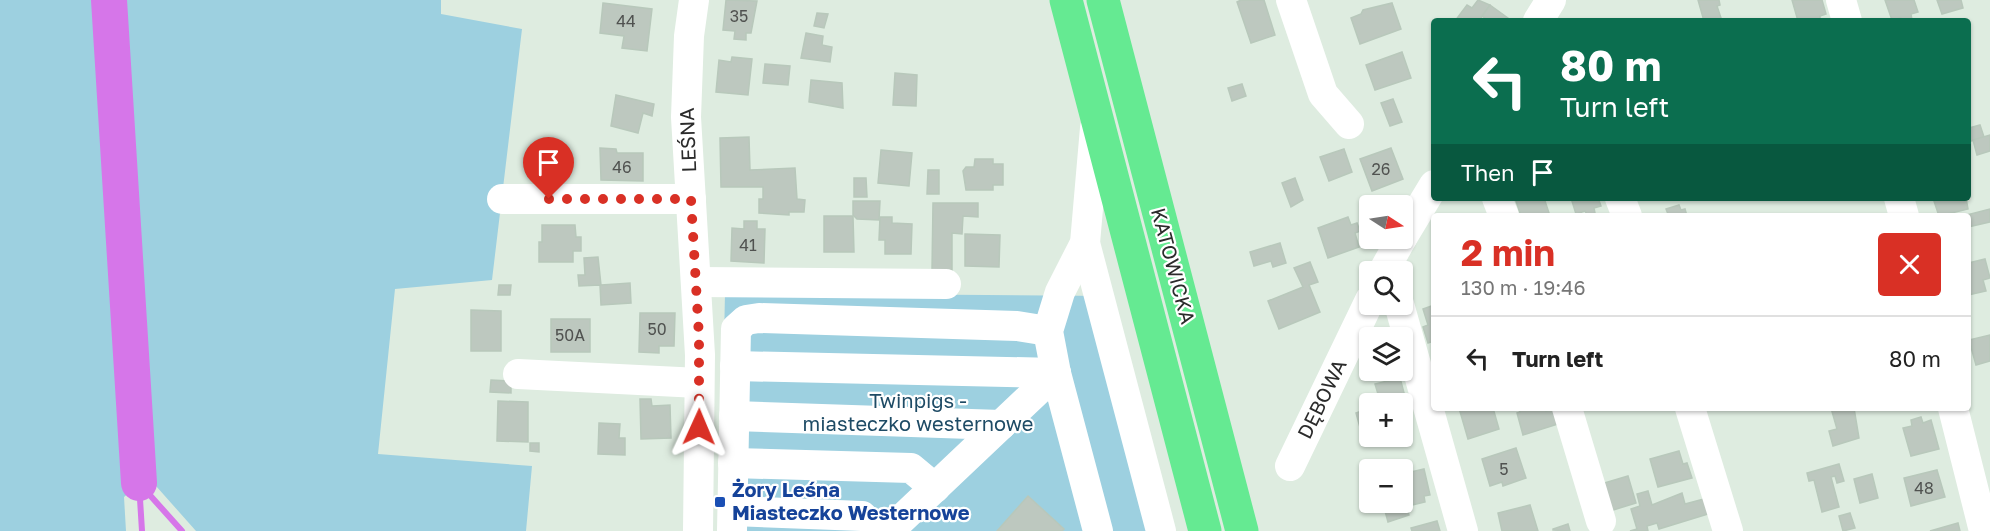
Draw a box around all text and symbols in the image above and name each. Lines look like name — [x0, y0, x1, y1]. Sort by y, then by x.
house number: 35 — [730, 6, 748, 26]
house number: 44 — [616, 11, 636, 31]
text: 80 m — [1560, 40, 1661, 90]
icon: left — [1461, 42, 1539, 120]
text: Turn left — [1560, 91, 1669, 123]
street label: LEŚNA — [674, 107, 700, 173]
pin — [523, 137, 574, 199]
icon: arrive — [532, 146, 565, 179]
icon: arrive — [1526, 156, 1559, 189]
house number: 46 — [612, 157, 632, 177]
house number: 26 — [1372, 159, 1390, 179]
text: Then — [1461, 159, 1514, 186]
north arrow — [1359, 195, 1413, 249]
map controls — [1359, 195, 1413, 513]
street label: KATOWICKA — [1147, 205, 1201, 326]
text: 2 min — [1461, 231, 1555, 274]
button: close — [1878, 233, 1941, 296]
house number: 41 — [739, 235, 757, 255]
button: search — [1359, 261, 1413, 315]
text: 130 m · 19:46 — [1461, 275, 1586, 299]
house number: 50 — [647, 319, 667, 339]
house number: 50A — [555, 325, 585, 345]
button: layers — [1359, 327, 1413, 381]
icon: left — [1461, 342, 1494, 375]
text: Turn left — [1512, 345, 1603, 372]
text: 80 m — [1889, 345, 1941, 372]
street label: DĘBOWA — [1292, 355, 1351, 442]
park label: Twinpigs - miasteczko westernowe — [803, 388, 1033, 435]
button: + — [1359, 393, 1413, 447]
position arrow — [667, 395, 731, 459]
button: − — [1359, 459, 1413, 513]
house number: 5 — [1499, 459, 1509, 479]
place label: Żory Leśna Miasteczko Westernowe — [732, 477, 970, 524]
house number: 48 — [1914, 478, 1934, 498]
marker: Żory Leśna Miasteczko Westernowe — [713, 495, 727, 509]

